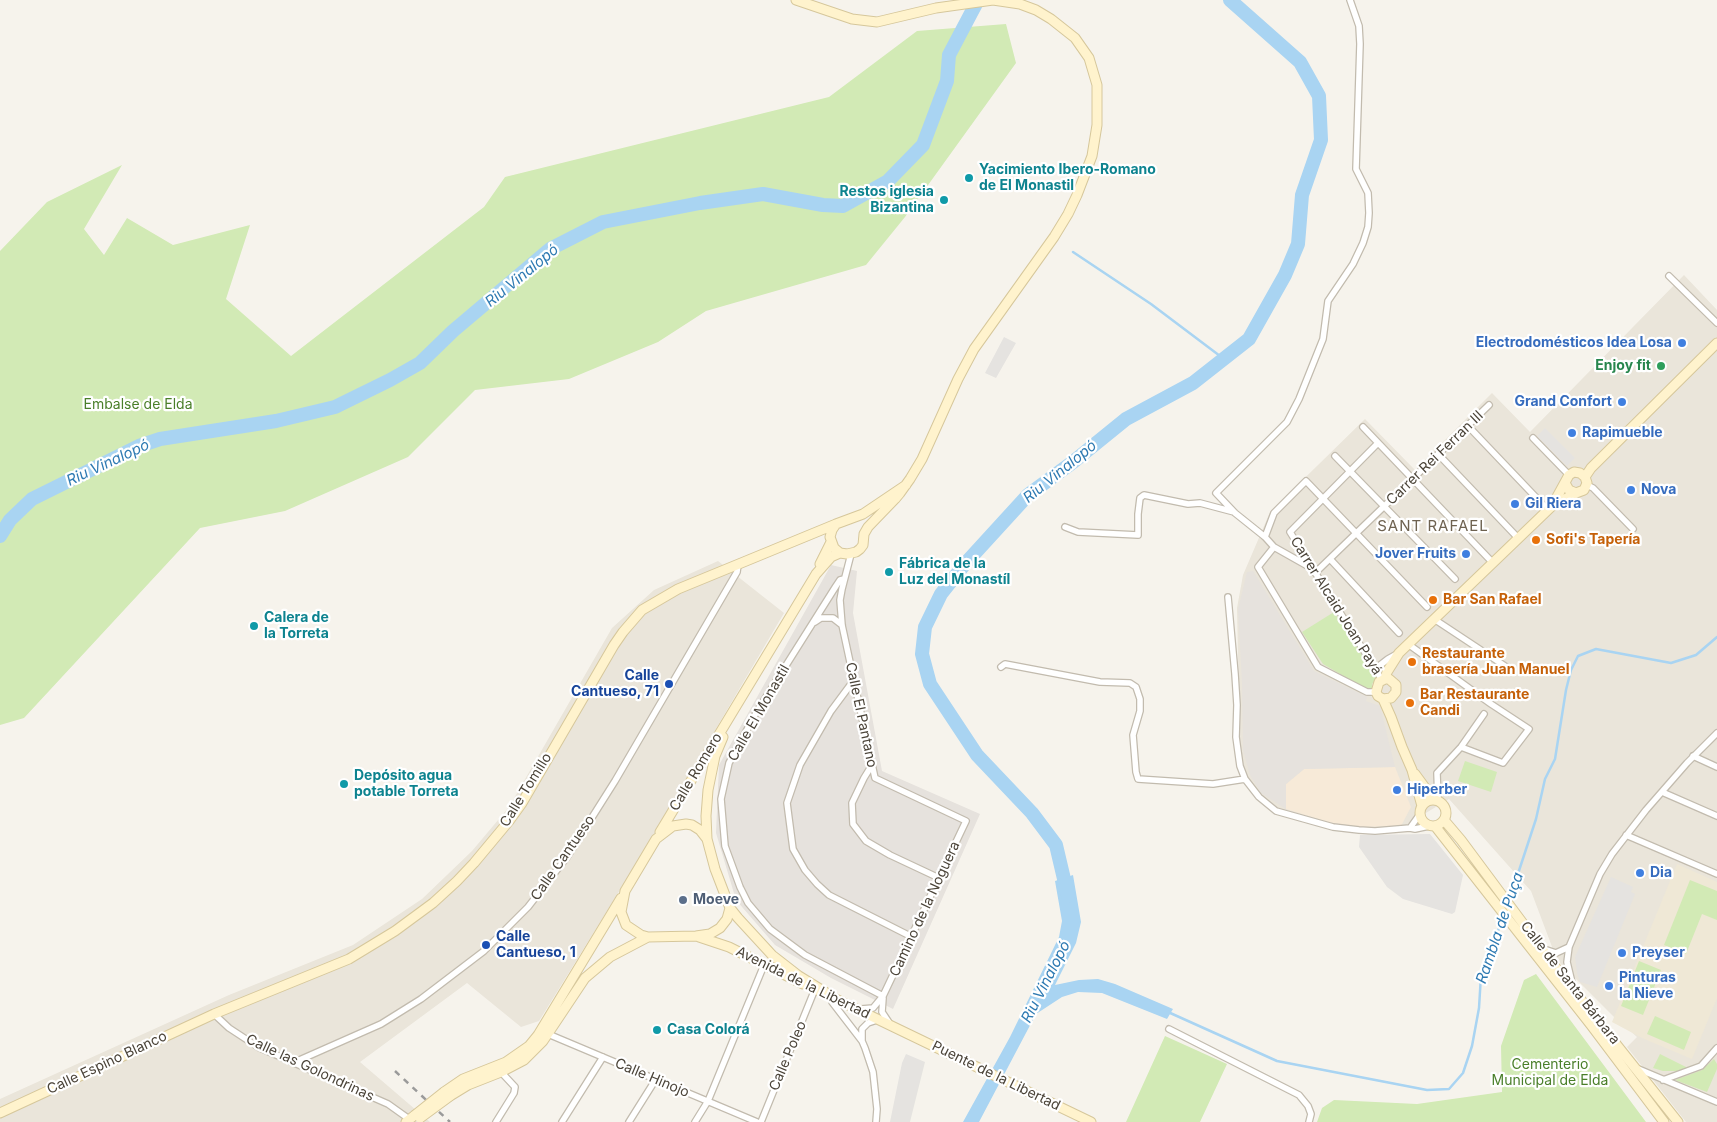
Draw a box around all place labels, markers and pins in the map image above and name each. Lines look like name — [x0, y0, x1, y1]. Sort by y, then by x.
place label: Yacimiento Ibero-Romano de El Monastil — [979, 162, 1156, 194]
marker: Yacimiento Ibero-Romano de El Monastil — [963, 172, 975, 184]
place label: Restos iglesia Bizantina — [840, 184, 934, 216]
marker: Restos iglesia Bizantina — [938, 194, 950, 206]
place label: Electrodomésticos Idea Losa — [1476, 335, 1672, 351]
marker: Electrodomésticos Idea Losa — [1676, 337, 1688, 349]
place label: Enjoy fit — [1595, 358, 1651, 374]
marker: Enjoy fit — [1655, 360, 1667, 372]
place label: Grand Confort — [1514, 394, 1612, 410]
marker: Grand Confort — [1616, 396, 1628, 408]
place label: Rapimueble — [1582, 425, 1663, 441]
marker: Rapimueble — [1566, 427, 1578, 439]
place label: Nova — [1641, 482, 1676, 498]
marker: Nova — [1625, 484, 1637, 496]
place label: Gil Riera — [1525, 496, 1581, 512]
marker: Gil Riera — [1509, 498, 1521, 510]
place label: Sofi's Tapería — [1546, 532, 1640, 548]
marker: Sofi's Tapería — [1530, 534, 1542, 546]
place label: Jover Fruits — [1375, 546, 1456, 562]
marker: Jover Fruits — [1460, 548, 1472, 560]
place label: Fábrica de la Luz del Monastíl — [899, 556, 1010, 588]
marker: Fábrica de la Luz del Monastíl — [883, 566, 895, 578]
place label: Bar San Rafael — [1443, 592, 1542, 608]
marker: Bar San Rafael — [1427, 594, 1439, 606]
place label: Calera de la Torreta — [264, 610, 329, 642]
marker: Calera de la Torreta — [248, 620, 260, 632]
place label: Restaurante brasería Juan Manuel — [1422, 646, 1569, 679]
marker: Restaurante brasería Juan Manuel — [1406, 656, 1418, 668]
place label: Calle Cantueso, 71 — [571, 668, 659, 700]
marker: Calle Cantueso, 71 — [663, 678, 675, 690]
place label: Bar Restaurante Candi — [1420, 687, 1529, 720]
marker: Bar Restaurante Candi — [1404, 697, 1416, 709]
place label: Depósito agua potable Torreta — [354, 768, 459, 800]
marker: Depósito agua potable Torreta — [338, 778, 350, 790]
place label: Hiperber — [1407, 782, 1467, 798]
marker: Hiperber — [1391, 784, 1403, 796]
place label: Dia — [1650, 865, 1672, 881]
marker: Dia — [1634, 867, 1646, 879]
place label: Moeve — [693, 892, 739, 908]
marker: Moeve — [677, 894, 689, 906]
place label: Calle Cantueso, 1 — [496, 929, 576, 962]
marker: Calle Cantueso, 1 — [480, 939, 492, 951]
place label: Preyser — [1632, 945, 1685, 961]
marker: Preyser — [1616, 947, 1628, 959]
place label: Pinturas la Nieve — [1619, 970, 1676, 1002]
marker: Pinturas la Nieve — [1603, 980, 1615, 992]
place label: Casa Colorá — [667, 1022, 750, 1038]
marker: Casa Colorá — [651, 1024, 663, 1036]

